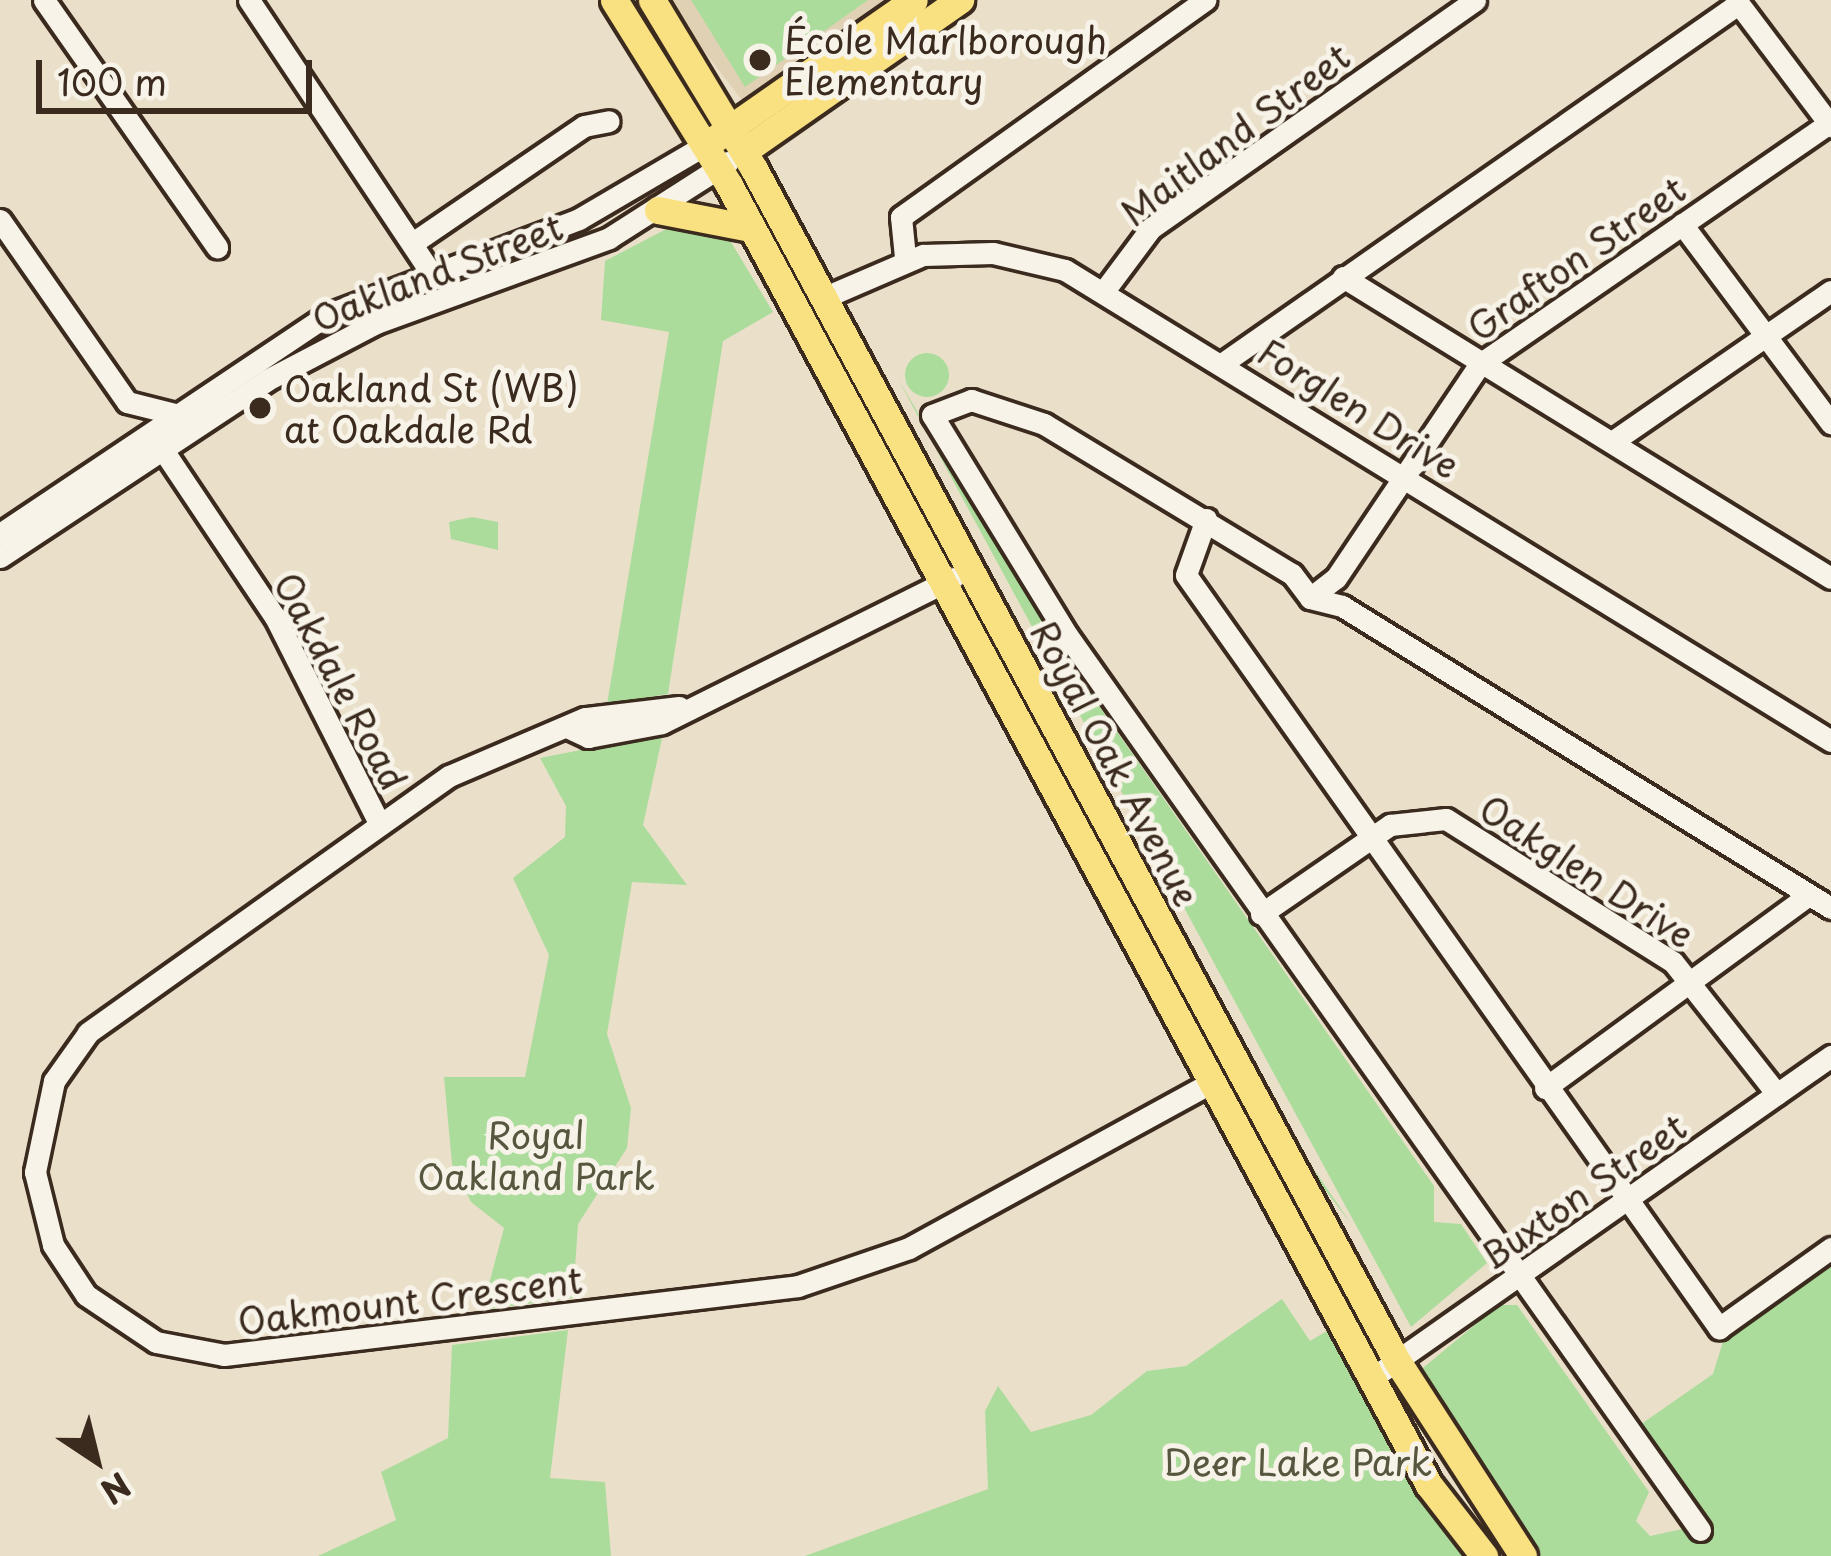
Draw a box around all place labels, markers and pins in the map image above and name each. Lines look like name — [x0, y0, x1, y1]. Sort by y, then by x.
place label: École Marlborough Elementary — [784, 17, 1108, 102]
marker: École Marlborough Elementary — [747, 47, 773, 73]
place label: Oakland St (WB) at Oakdale Rd — [284, 365, 579, 450]
marker: Oakland St (WB) at Oakdale Rd — [247, 395, 273, 421]

